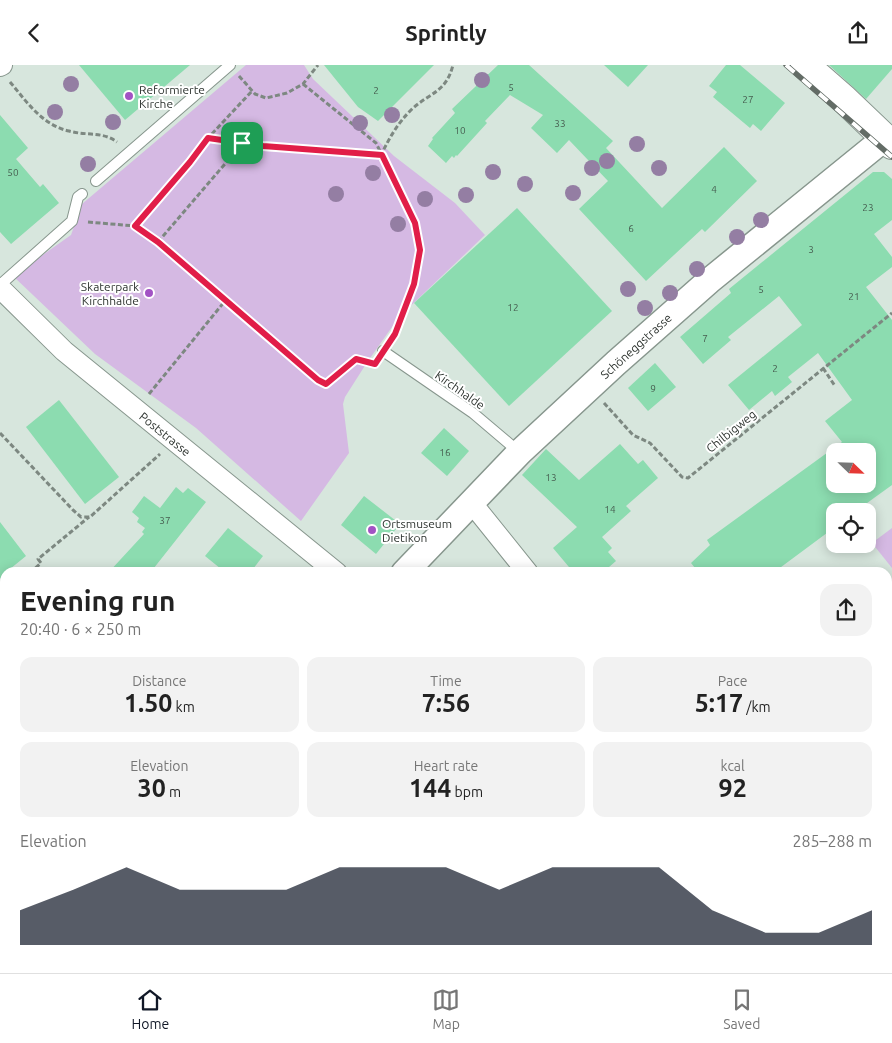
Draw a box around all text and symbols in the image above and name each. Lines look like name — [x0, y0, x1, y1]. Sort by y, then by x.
icon: back — [20, 19, 48, 47]
icon: share — [844, 19, 872, 47]
text: Sprintly — [405, 20, 487, 45]
house number: 5 — [508, 82, 514, 93]
place label: Reformierte Kirche — [139, 83, 205, 110]
house number: 2 — [373, 85, 379, 96]
marker: Reformierte Kirche — [123, 90, 135, 102]
house number: 27 — [742, 94, 754, 105]
house number: 33 — [554, 118, 566, 129]
pin — [221, 122, 263, 164]
house number: 10 — [454, 125, 466, 136]
icon: arrive — [228, 129, 256, 157]
house number: 50 — [7, 167, 19, 178]
house number: 4 — [711, 184, 717, 195]
house number: 23 — [862, 202, 874, 213]
house number: 6 — [628, 223, 634, 234]
house number: 3 — [808, 244, 814, 255]
place label: Skaterpark Kirchhalde — [81, 280, 139, 307]
house number: 5 — [758, 284, 764, 295]
marker: Skaterpark Kirchhalde — [143, 287, 155, 299]
house number: 21 — [848, 291, 860, 302]
house number: 12 — [507, 302, 519, 313]
street label: Schöneggstrasse — [598, 311, 674, 381]
house number: 7 — [702, 333, 708, 344]
house number: 2 — [772, 363, 778, 374]
street label: Kirchhalde — [433, 368, 487, 412]
house number: 9 — [650, 383, 656, 394]
street label: Chilbigweg — [704, 407, 758, 455]
street label: Poststrasse — [137, 410, 193, 458]
north arrow — [826, 443, 876, 493]
map controls — [826, 443, 876, 553]
house number: 16 — [439, 447, 451, 458]
house number: 13 — [545, 472, 557, 483]
button: locate — [826, 503, 876, 553]
house number: 14 — [604, 504, 616, 515]
house number: 37 — [159, 515, 171, 526]
place label: Ortsmuseum Dietikon — [382, 517, 452, 544]
marker: Ortsmuseum Dietikon — [366, 524, 378, 536]
button: share — [820, 584, 872, 636]
text: Evening run — [20, 585, 175, 616]
text: 20:40 · 6 × 250 m — [20, 620, 141, 638]
text: Distance — [132, 673, 186, 689]
text: Time — [430, 673, 462, 689]
text: Pace — [718, 673, 747, 689]
text: 1.50 — [124, 689, 172, 717]
text: 7:56 — [422, 689, 470, 717]
text: 5:17 — [695, 689, 743, 717]
text: km — [172, 699, 195, 715]
text: /km — [743, 699, 771, 715]
text: Elevation — [130, 758, 189, 774]
text: Heart rate — [414, 758, 478, 774]
text: kcal — [721, 758, 745, 774]
text: 30 — [138, 774, 166, 802]
text: 144 — [409, 774, 451, 802]
text: 92 — [719, 774, 747, 802]
text: m — [166, 784, 181, 800]
text: bpm — [451, 784, 483, 800]
text: Elevation — [20, 832, 87, 850]
text: 285–288 m — [792, 832, 872, 850]
tab: Home — [131, 986, 169, 1032]
tab: Map — [432, 986, 460, 1032]
tab: Saved — [723, 986, 760, 1032]

